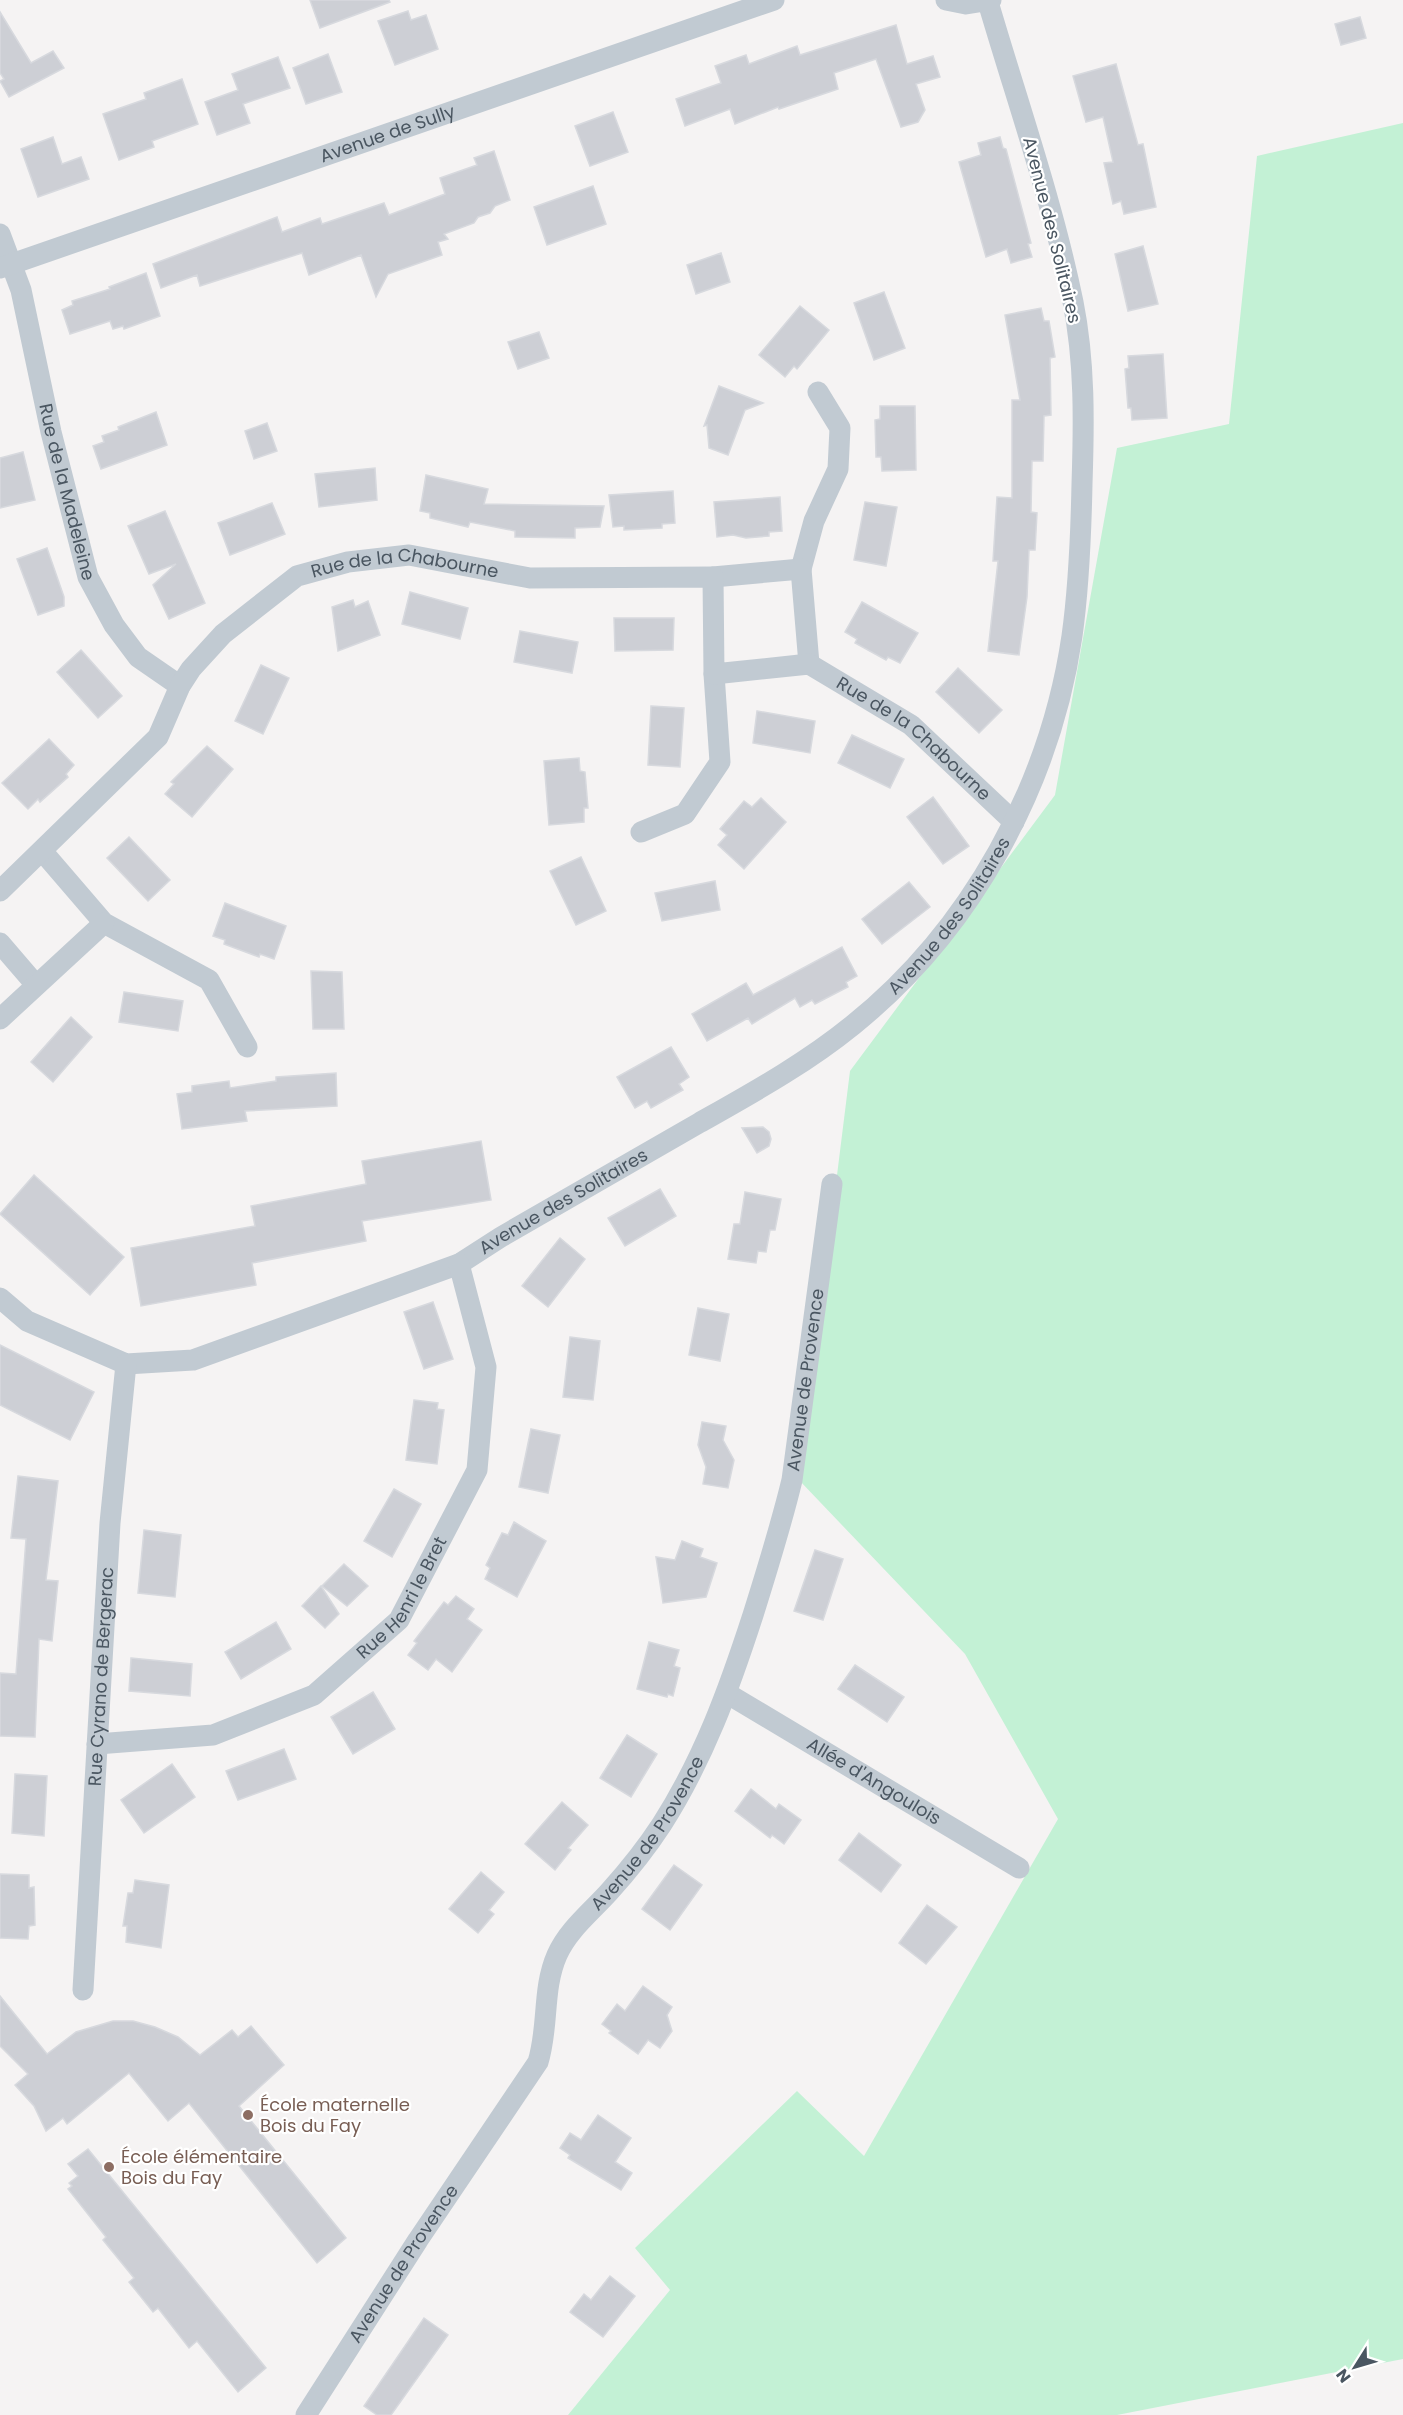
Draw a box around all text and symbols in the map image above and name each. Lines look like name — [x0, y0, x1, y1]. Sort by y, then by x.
street label: Avenue de Sully — [316, 98, 458, 168]
street label: Avenue des Solitaires — [1017, 134, 1088, 326]
street label: Rue de la Madeleine — [33, 401, 101, 583]
street label: Rue de la Chabourne — [308, 542, 501, 584]
street label: Rue de la Chabourne — [832, 670, 997, 806]
street label: Avenue des Solitaires — [882, 833, 1016, 1000]
street label: Avenue des Solitaires — [474, 1142, 652, 1260]
street label: Avenue de Provence — [780, 1287, 830, 1473]
street label: Rue Henri le Bret — [351, 1532, 452, 1664]
street label: Rue Cyrano de Bergerac — [82, 1566, 119, 1787]
street label: Allée d'Angoulois — [803, 1731, 946, 1831]
street label: Avenue de Provence — [585, 1752, 710, 1916]
place label: École maternelle Bois du Fay — [260, 2092, 410, 2138]
marker: École maternelle Bois du Fay — [241, 2108, 255, 2122]
place label: École élémentaire Bois du Fay — [121, 2144, 282, 2190]
marker: École élémentaire Bois du Fay — [102, 2160, 116, 2174]
street label: Avenue de Provence — [342, 2179, 464, 2347]
north arrow — [1325, 2337, 1385, 2397]
text: N — [1331, 2364, 1356, 2387]

